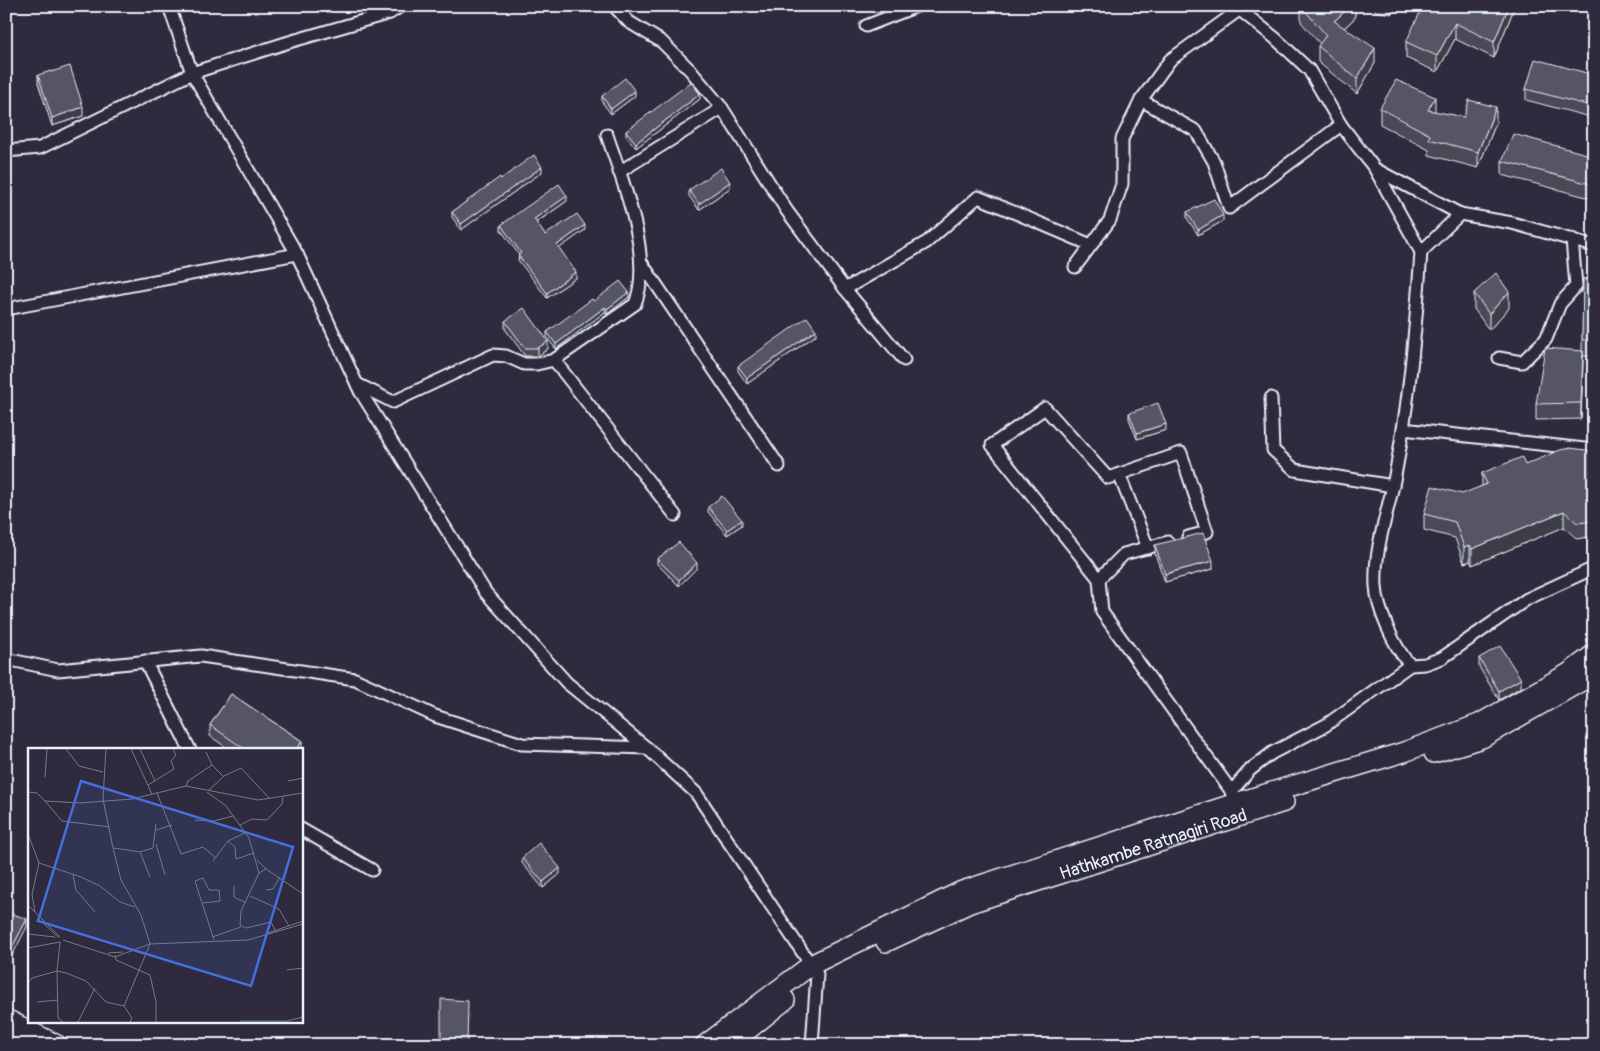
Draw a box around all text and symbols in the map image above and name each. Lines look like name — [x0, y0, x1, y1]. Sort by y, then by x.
inset map — [28, 748, 302, 1024]
street label: Hathkambe Ratnagiri Road — [1056, 803, 1250, 885]

